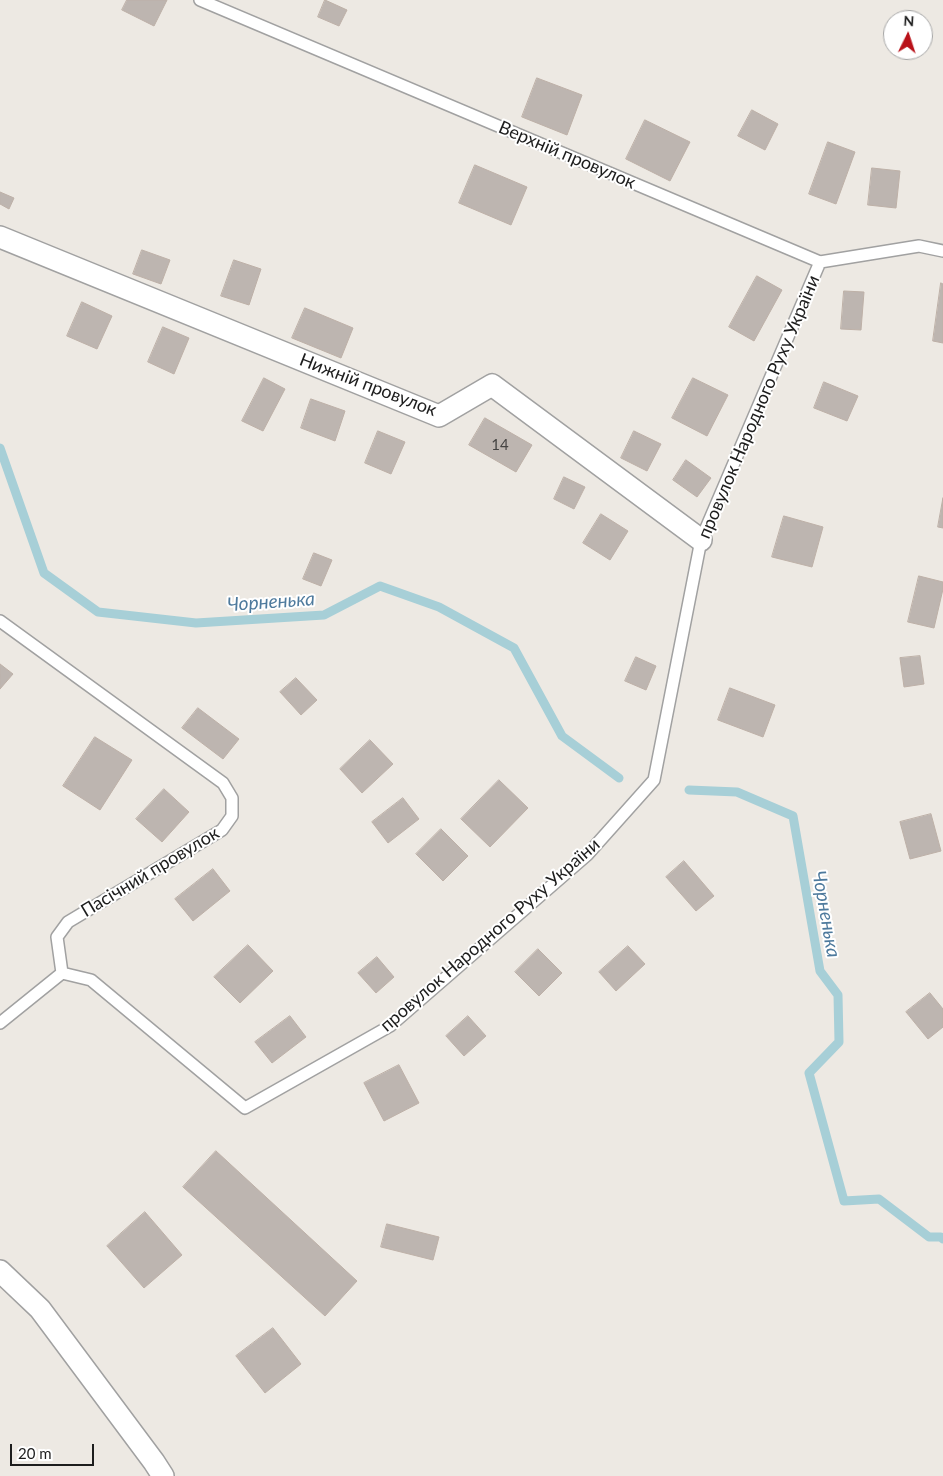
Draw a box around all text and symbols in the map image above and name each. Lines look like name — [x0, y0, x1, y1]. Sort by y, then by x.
north arrow — [883, 10, 933, 60]
text: N — [903, 12, 915, 29]
street label: Верхній провулок — [495, 116, 639, 194]
street label: провулок Народного Руху України — [694, 272, 824, 542]
street label: Нижній провулок — [296, 349, 440, 421]
house number: 14 — [491, 436, 509, 454]
water label: Чорненька — [226, 588, 316, 616]
street label: Пасічний провулок — [77, 822, 223, 922]
street label: провулок Народного Руху України — [376, 834, 604, 1036]
water label: Чорненька — [807, 869, 845, 959]
scale bar — [12, 1434, 96, 1466]
text: 20 m — [18, 1444, 52, 1462]

